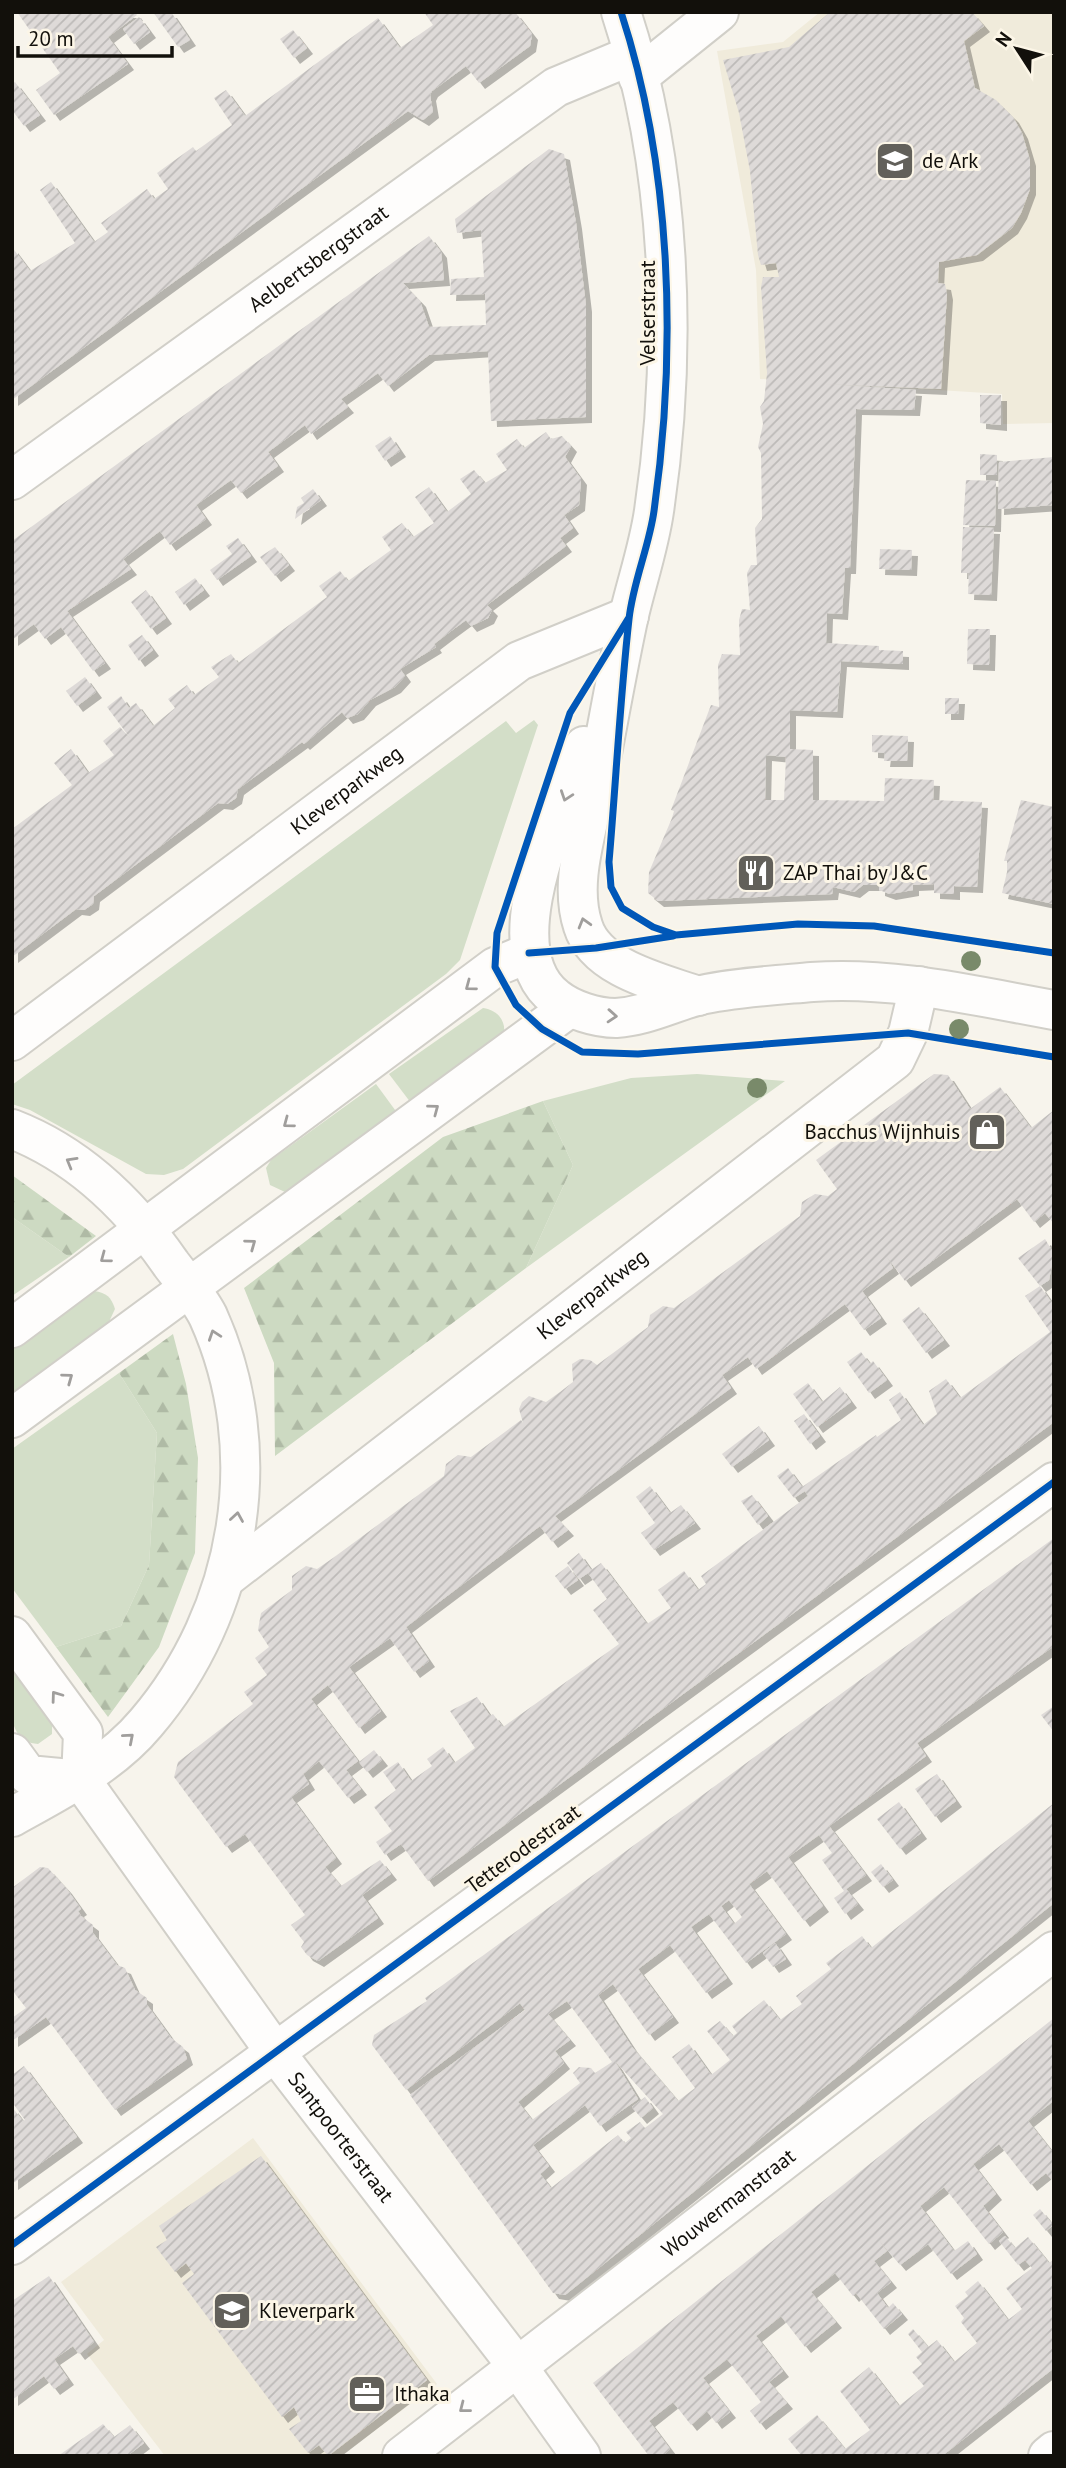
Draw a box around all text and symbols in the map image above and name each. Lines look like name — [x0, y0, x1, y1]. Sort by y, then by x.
scale bar — [18, 14, 172, 58]
north arrow — [982, 14, 1052, 84]
text: 20 m — [28, 25, 74, 52]
text: N — [990, 27, 1017, 51]
school or university icon: de Ark — [874, 140, 916, 182]
place label: de Ark — [922, 147, 978, 174]
street label: Aelbertsbergstraat — [243, 199, 393, 318]
street label: Velserstraat — [634, 260, 661, 367]
street label: Kleverparkweg — [285, 739, 407, 841]
one-way arrow — [560, 789, 574, 801]
restaurant icon: ZAP Thai by J&C — [735, 852, 777, 894]
place label: ZAP Thai by J&C — [783, 859, 928, 886]
one-way arrow — [578, 918, 593, 930]
one-way arrow — [465, 978, 478, 991]
one-way arrow — [606, 1008, 617, 1023]
one-way arrow — [426, 1104, 439, 1117]
shop icon: Bacchus Wijnhuis — [966, 1111, 1008, 1153]
one-way arrow — [283, 1114, 296, 1127]
place label: Bacchus Wijnhuis — [805, 1118, 960, 1145]
one-way arrow — [66, 1157, 79, 1170]
one-way arrow — [243, 1240, 256, 1252]
street label: Kleverparkweg — [531, 1243, 653, 1345]
one-way arrow — [101, 1250, 113, 1263]
one-way arrow — [208, 1329, 222, 1341]
one-way arrow — [60, 1374, 72, 1386]
one-way arrow — [229, 1511, 244, 1523]
one-way arrow — [51, 1691, 64, 1704]
one-way arrow — [121, 1734, 134, 1746]
street label: Tetterodestraat — [460, 1798, 586, 1899]
street label: Santpoorterstraat — [282, 2066, 400, 2208]
street label: Wouwermanstraat — [656, 2142, 801, 2263]
school or university icon: Kleverpark — [211, 2290, 253, 2332]
place label: Kleverpark — [259, 2297, 355, 2324]
office icon: Ithaka — [346, 2373, 388, 2415]
place label: Ithaka — [394, 2380, 450, 2407]
one-way arrow — [459, 2400, 471, 2413]

